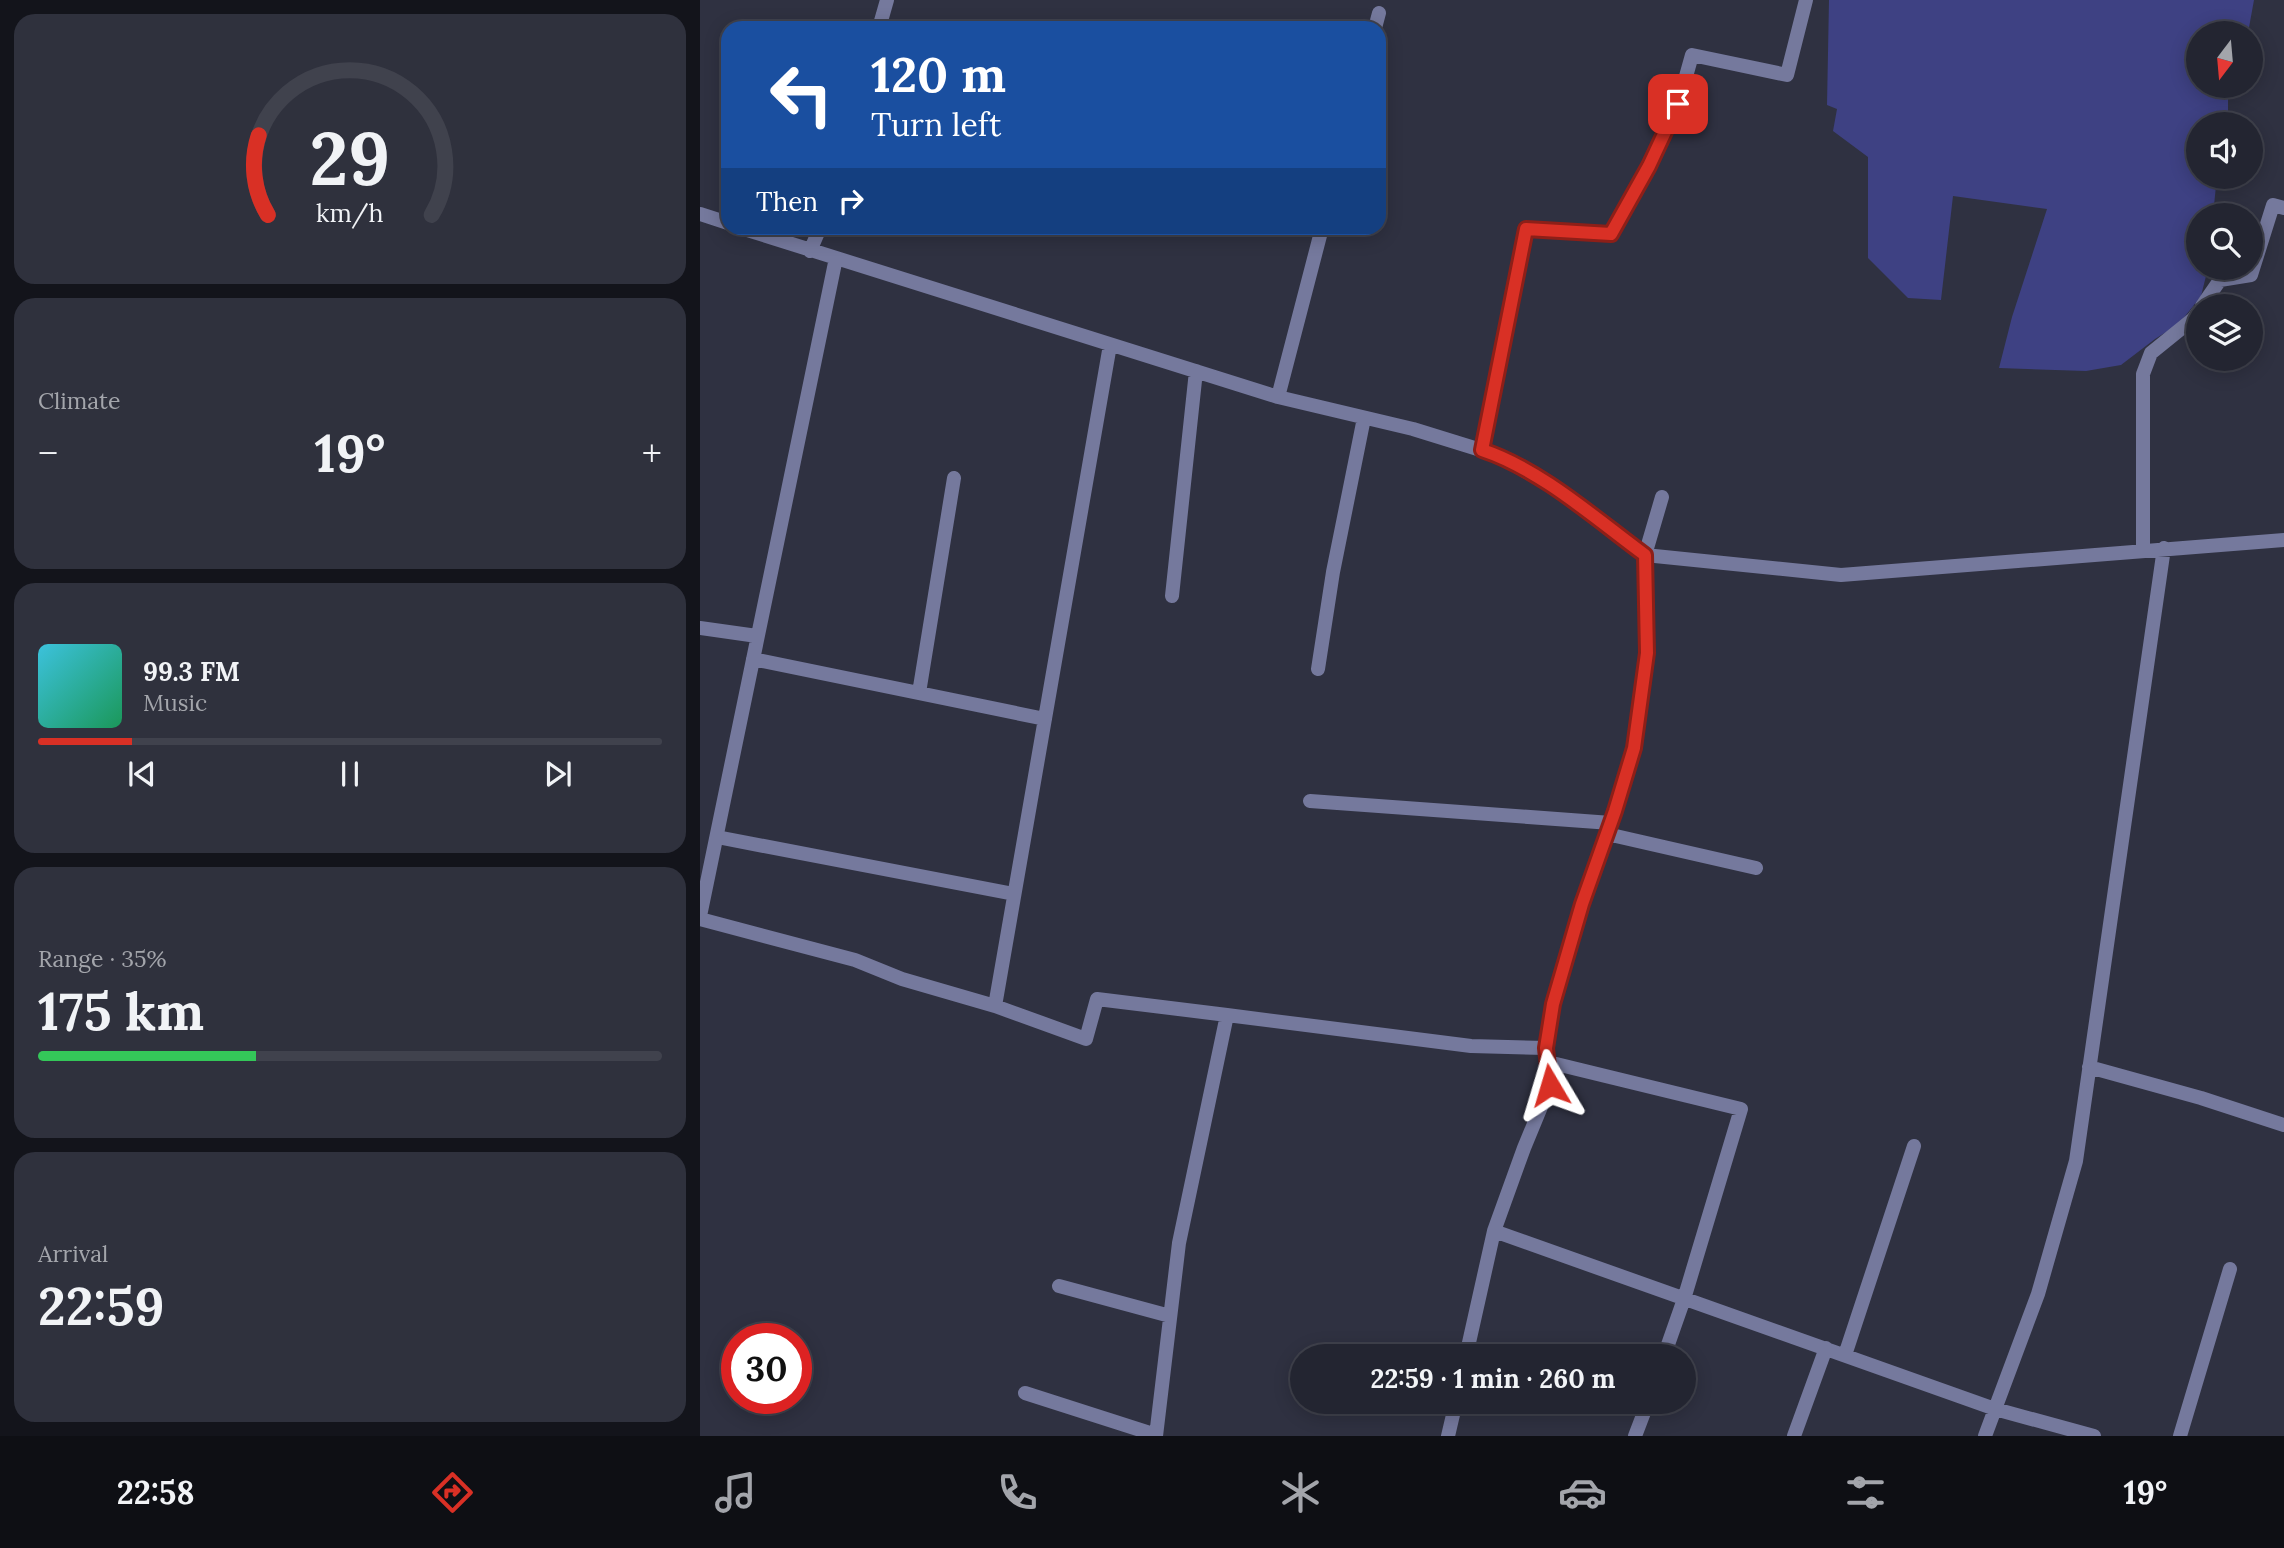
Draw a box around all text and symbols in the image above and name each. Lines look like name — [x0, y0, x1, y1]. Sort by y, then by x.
north arrow — [2186, 21, 2263, 98]
map controls — [2186, 21, 2263, 371]
text: 120 m — [871, 43, 1006, 105]
icon: left — [756, 49, 847, 140]
pin — [1648, 74, 1708, 134]
icon: arrive — [1659, 85, 1697, 123]
text: Turn left — [871, 104, 1001, 145]
button: sound — [2186, 112, 2263, 189]
text: 29 — [310, 113, 390, 206]
icon: right — [832, 182, 870, 220]
text: Then — [756, 185, 818, 218]
text: km/h — [316, 197, 384, 229]
button: search — [2186, 203, 2263, 280]
button: layers — [2186, 294, 2263, 371]
text: Climate — [38, 386, 120, 415]
text: 19° — [315, 420, 385, 486]
text: − — [38, 429, 58, 477]
text: + — [642, 429, 662, 477]
text: 99.3 FM — [143, 655, 240, 688]
text: Music — [143, 688, 207, 717]
icon: previous — [123, 755, 161, 793]
icon: pause — [331, 755, 369, 793]
icon: next — [539, 755, 577, 793]
text: Range · 35% — [38, 944, 167, 973]
text: 175 km — [38, 978, 204, 1044]
position arrow — [1513, 1048, 1587, 1122]
text: Arrival — [38, 1239, 108, 1268]
text: 22:59 — [38, 1273, 164, 1339]
speed limit sign: 30 — [721, 1323, 812, 1414]
text: 22:59 · 1 min · 260 m — [1371, 1362, 1615, 1395]
icon: directions — [428, 1468, 477, 1517]
icon: music — [711, 1468, 760, 1517]
icon: phone — [993, 1468, 1042, 1517]
icon: climate — [1276, 1468, 1325, 1517]
icon: car — [1558, 1468, 1607, 1517]
icon: filters — [1841, 1468, 1890, 1517]
text: 22:58 — [117, 1472, 194, 1513]
text: 19° — [2124, 1472, 2167, 1513]

